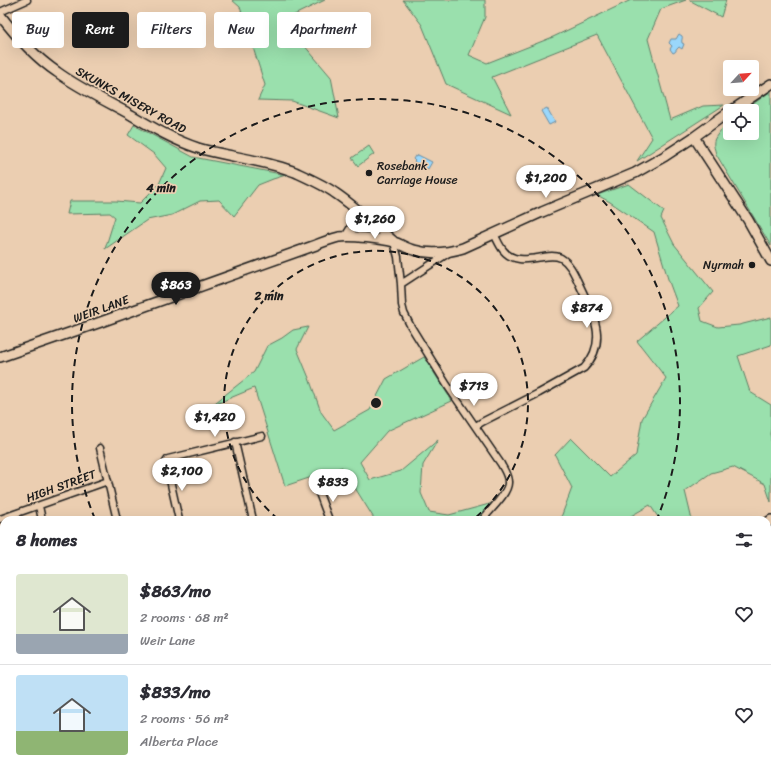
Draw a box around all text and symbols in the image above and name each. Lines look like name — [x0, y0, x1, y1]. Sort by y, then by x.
chip: Buy — [12, 12, 64, 48]
chip: Rent — [72, 12, 129, 48]
chip: Filters — [137, 12, 206, 48]
chip: New — [214, 12, 269, 48]
chip: Apartment — [277, 12, 371, 48]
street label: SKUNKS MISERY ROAD — [72, 60, 191, 140]
north arrow — [723, 60, 759, 96]
map controls — [723, 60, 759, 140]
button: locate — [723, 104, 759, 140]
place label: Rosebank Carriage House — [377, 155, 458, 191]
pin: $1,200 — [513, 165, 579, 199]
text: $1,200 — [525, 166, 567, 189]
marker: Rosebank Carriage House — [364, 168, 374, 178]
text: 4 min — [145, 177, 176, 199]
pin: $1,260 — [342, 206, 408, 240]
text: $1,260 — [355, 207, 395, 230]
place label: Nyrmah — [703, 254, 744, 276]
marker: Nyrmah — [747, 260, 757, 270]
pin: $863 — [152, 272, 200, 306]
text: $863 — [160, 273, 192, 296]
text: 2 min — [253, 285, 284, 307]
street label: WEIR LANE — [70, 288, 133, 329]
pin: $874 — [563, 295, 611, 329]
text: $874 — [571, 296, 603, 319]
pin: $713 — [450, 373, 498, 407]
text: $713 — [460, 374, 488, 397]
centre of rings — [369, 396, 383, 410]
pin: $1,420 — [182, 404, 248, 438]
text: $1,420 — [194, 405, 236, 428]
pin: $2,100 — [149, 458, 215, 492]
text: $2,100 — [161, 459, 203, 482]
street label: HIGH STREET — [23, 463, 100, 509]
pin: $833 — [309, 469, 357, 503]
text: $833 — [318, 470, 348, 493]
text: 8 homes — [16, 525, 77, 555]
icon: filters — [733, 529, 755, 551]
text: $863/mo — [140, 576, 211, 606]
icon: home — [48, 590, 96, 638]
icon: heart — [733, 603, 755, 625]
text: 2 rooms · 68 m² — [140, 606, 229, 629]
text: Weir Lane — [140, 629, 195, 652]
text: $833/mo — [140, 677, 210, 707]
icon: home — [48, 691, 96, 739]
icon: heart — [733, 704, 755, 726]
text: 2 rooms · 56 m² — [140, 707, 229, 730]
text: Alberta Place — [140, 730, 218, 753]

